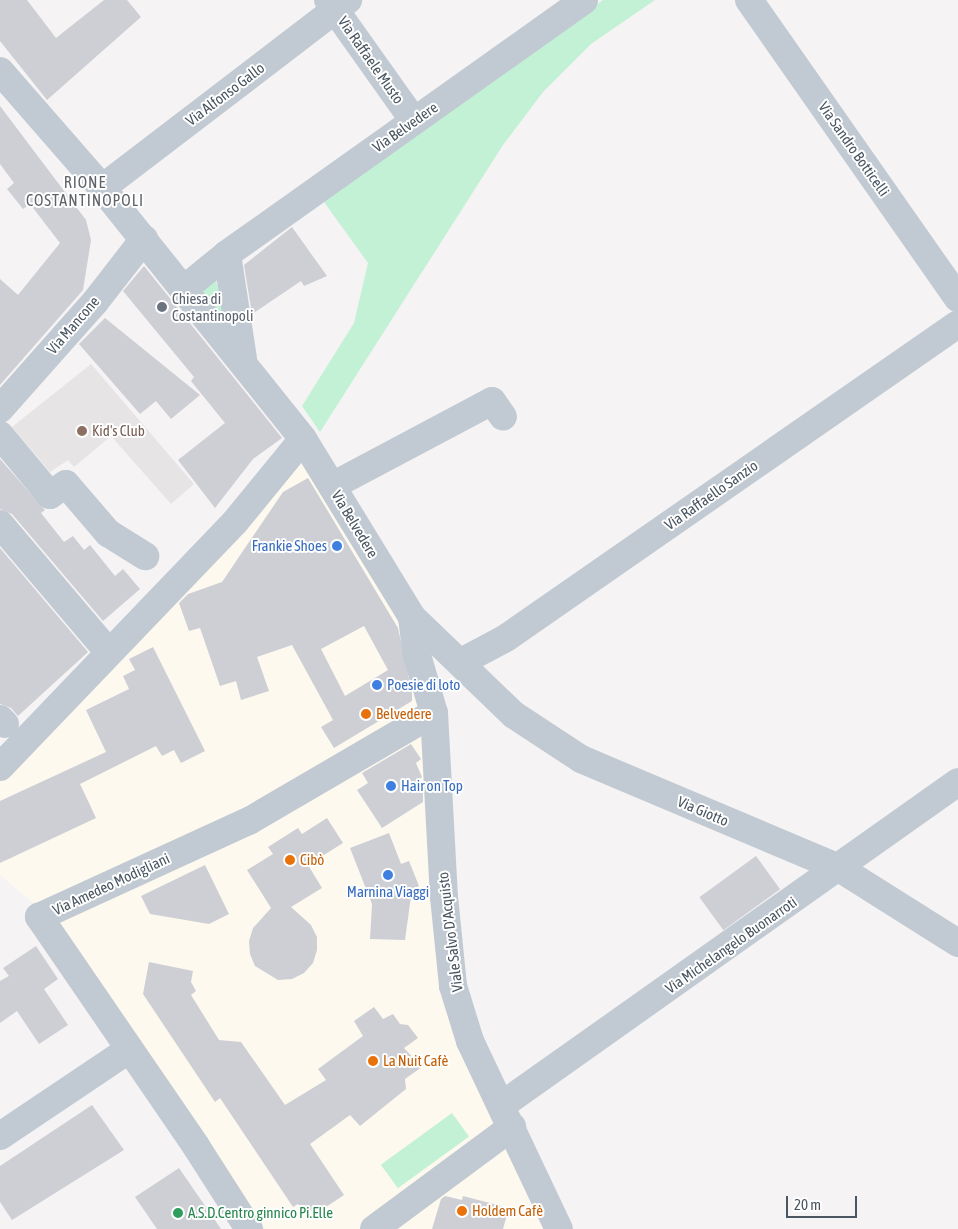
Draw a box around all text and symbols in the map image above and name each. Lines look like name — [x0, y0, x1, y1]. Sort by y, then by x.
street label: Via Raffaele Musto — [334, 13, 408, 107]
street label: Via Alfonso Gallo — [182, 59, 268, 129]
street label: Via Belvedere — [369, 98, 441, 156]
street label: Via Sandro Botticelli — [815, 98, 893, 200]
district label: RIONE COSTANTINOPOLI — [24, 172, 146, 210]
place label: Chiesa di Costantinopoli — [172, 289, 253, 324]
street label: Via Mancone — [43, 292, 103, 358]
marker: Chiesa di Costantinopoli — [156, 301, 168, 313]
place label: Kid's Club — [92, 422, 145, 440]
marker: Kid's Club — [76, 425, 88, 437]
street label: Via Raffaello Sanzio — [661, 456, 761, 534]
street label: Via Belvedere — [328, 487, 382, 561]
place label: Frankie Shoes — [252, 537, 327, 555]
marker: Frankie Shoes — [331, 540, 343, 552]
place label: Poesie di loto — [387, 676, 460, 694]
marker: Poesie di loto — [371, 679, 383, 691]
place label: Belvedere — [376, 705, 432, 723]
marker: Belvedere — [360, 708, 372, 720]
place label: Hair on Top — [401, 777, 463, 795]
marker: Hair on Top — [385, 780, 397, 792]
street label: Via Giotto — [675, 792, 731, 830]
street label: Via Amedeo Modigliani — [50, 849, 172, 919]
place label: Cibò — [300, 851, 324, 869]
marker: Cibò — [284, 854, 296, 866]
marker: Marnina Viaggi — [382, 869, 394, 881]
street label: Viale Salvo D'Acquisto — [434, 871, 466, 993]
place label: Marnina Viaggi — [347, 883, 429, 901]
street label: Via Michelangelo Buonarroti — [662, 893, 800, 997]
place label: La Nuit Cafè — [383, 1052, 448, 1070]
marker: La Nuit Cafè — [367, 1055, 379, 1067]
scale bar — [788, 1186, 859, 1218]
text: 20 m — [794, 1196, 821, 1213]
place label: Holdem Cafè — [472, 1202, 543, 1220]
place label: A.S.D.Centro ginnico Pi.Elle — [188, 1204, 333, 1222]
marker: Holdem Cafè — [456, 1205, 468, 1217]
marker: A.S.D.Centro ginnico Pi.Elle — [172, 1207, 184, 1219]

